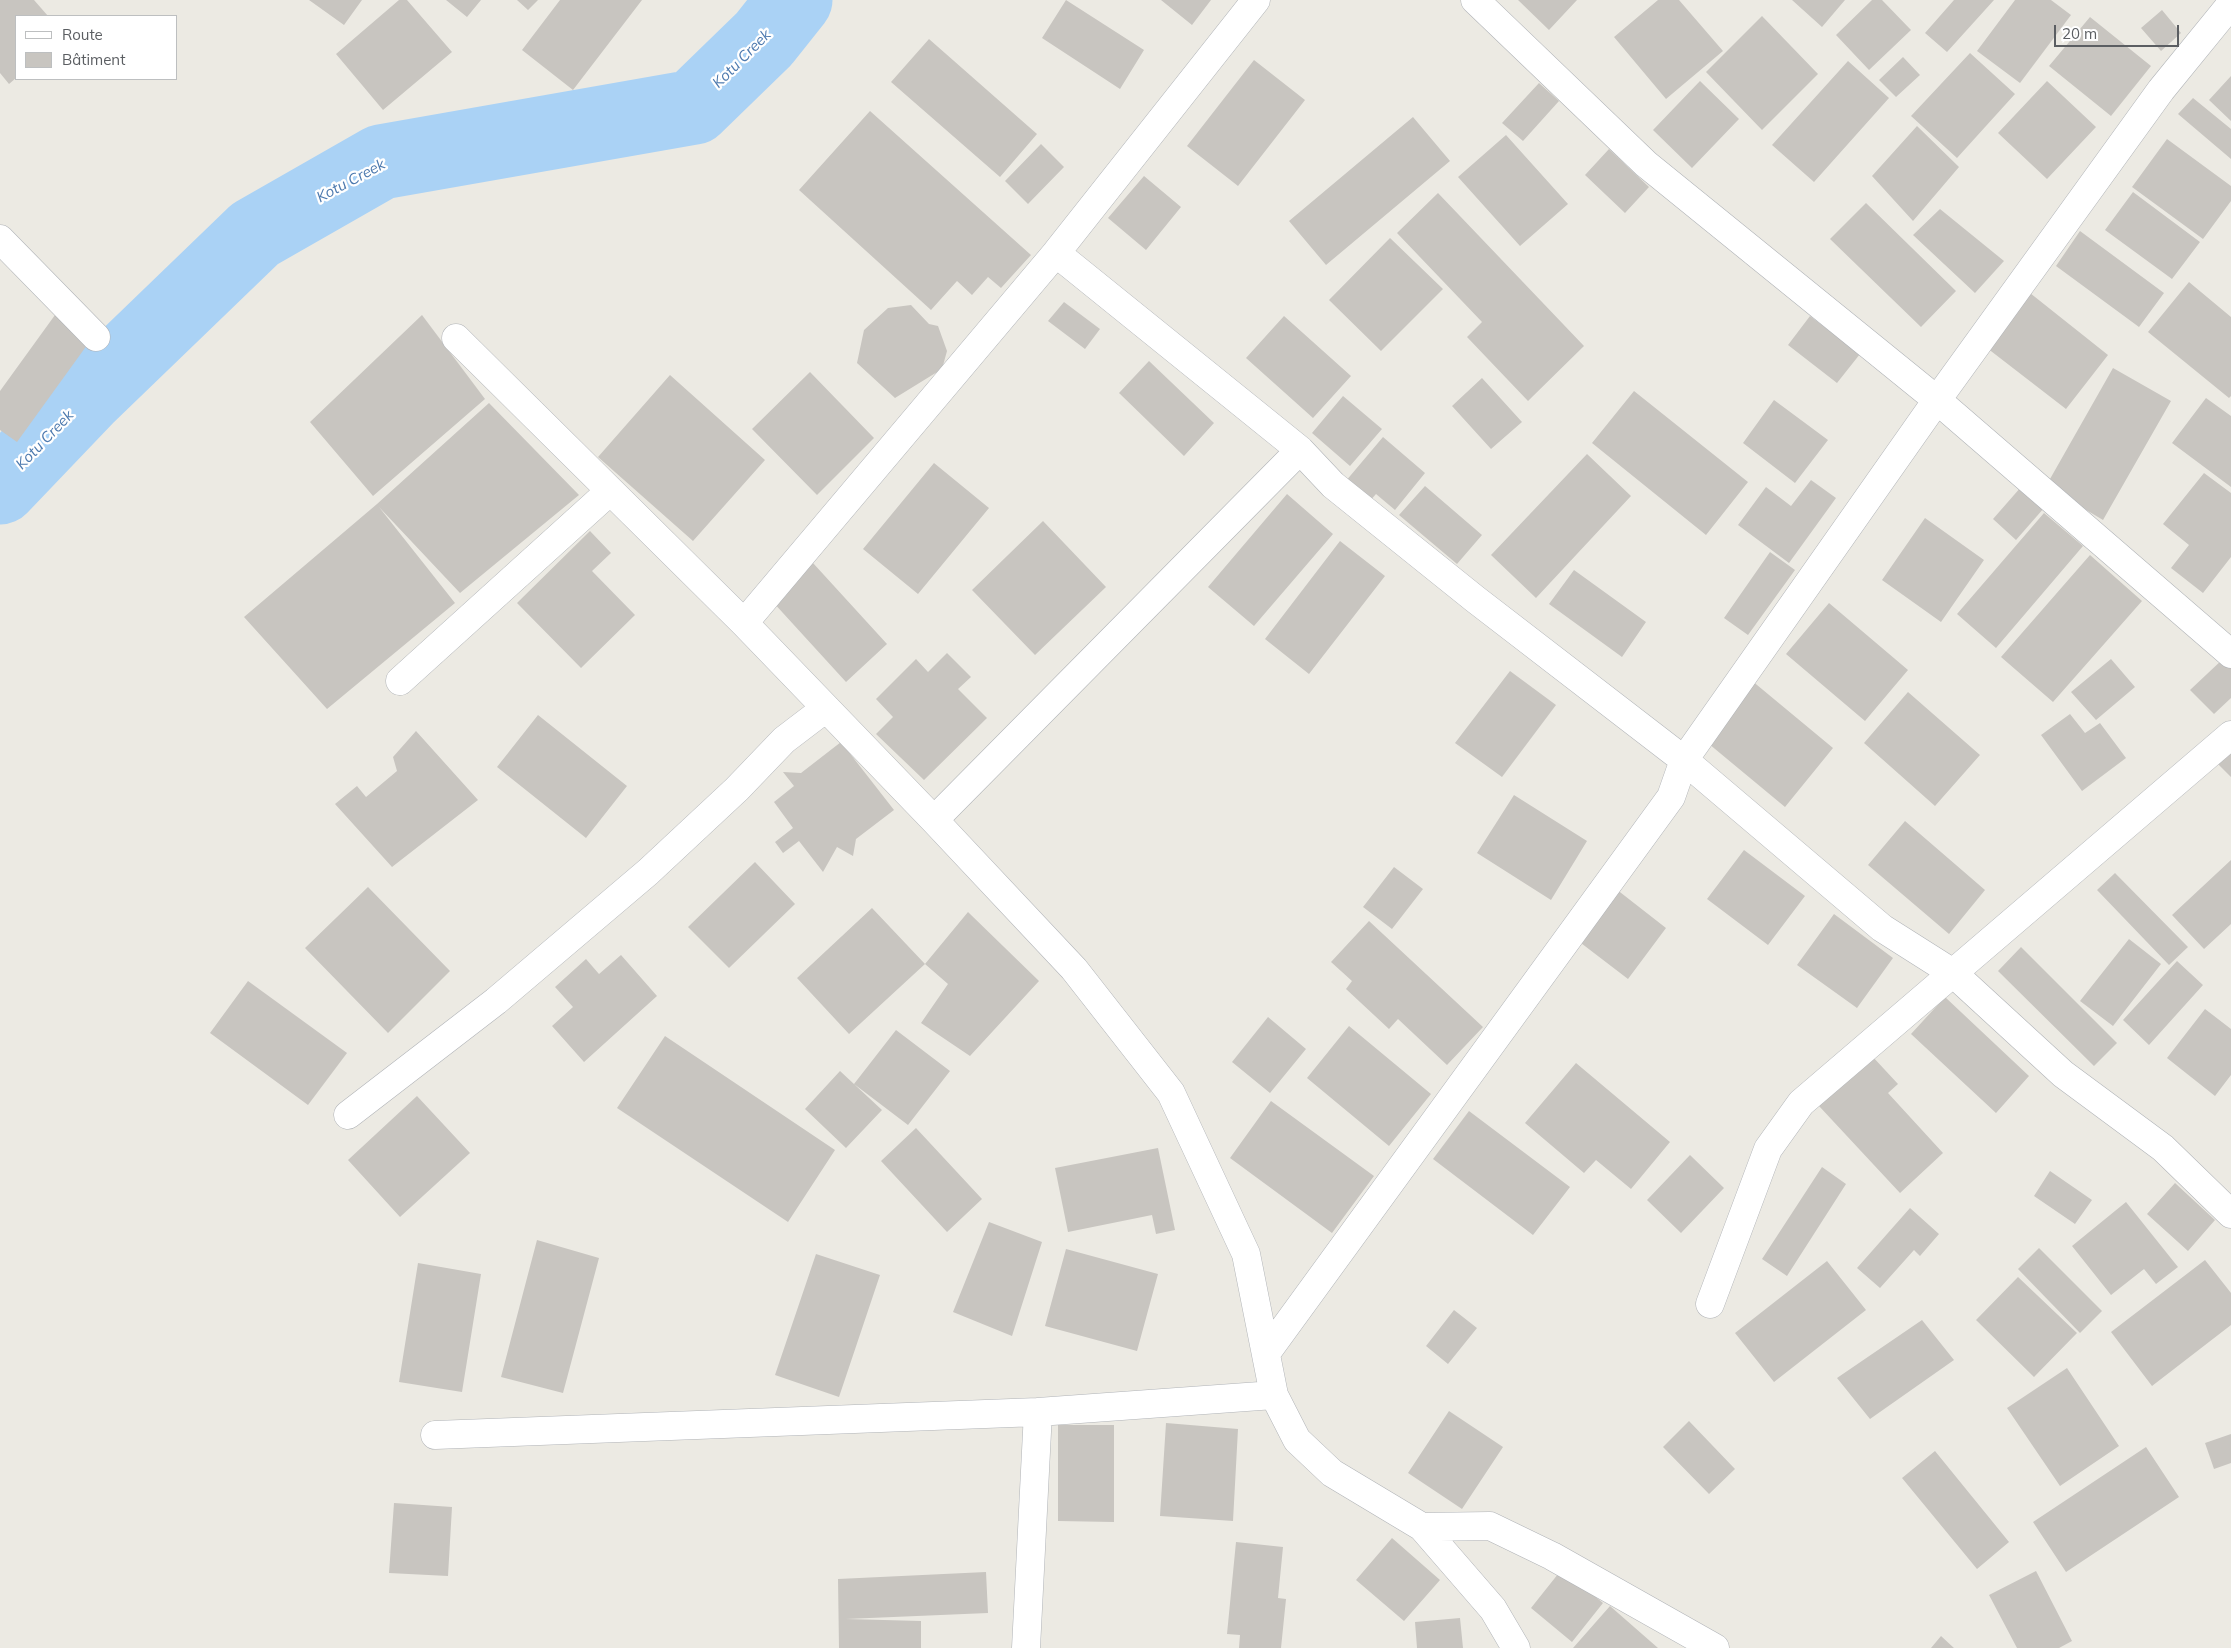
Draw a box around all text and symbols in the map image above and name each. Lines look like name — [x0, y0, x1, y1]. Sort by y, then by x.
legend — [15, 15, 178, 80]
scale bar — [2056, 15, 2181, 47]
text: 20 m — [2062, 24, 2097, 43]
text: Route — [62, 25, 103, 44]
water label: Kotu Creek — [709, 26, 775, 92]
text: Bâtiment — [62, 50, 125, 69]
water label: Kotu Creek — [314, 155, 388, 207]
water label: Kotu Creek — [12, 407, 78, 473]

